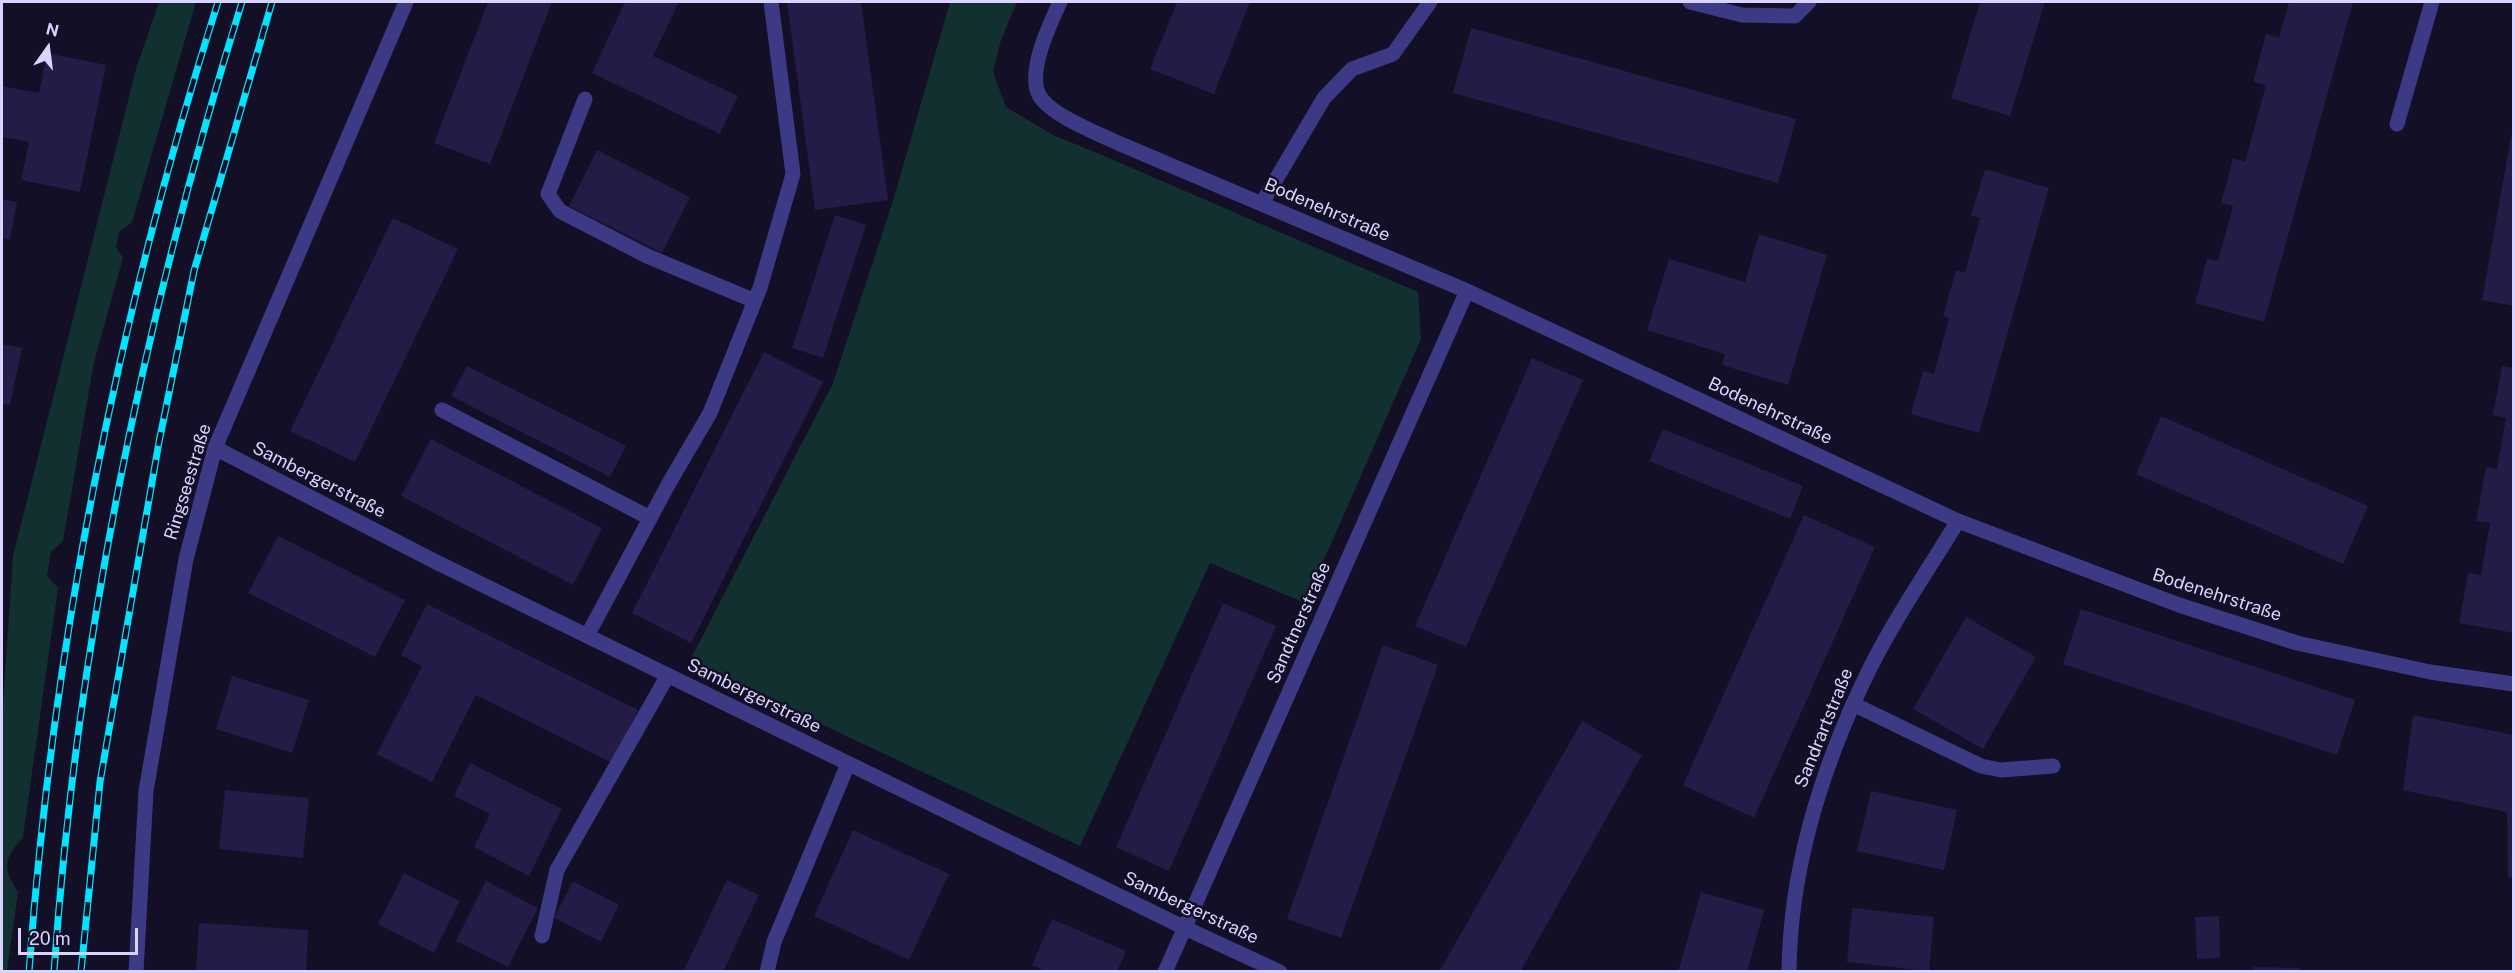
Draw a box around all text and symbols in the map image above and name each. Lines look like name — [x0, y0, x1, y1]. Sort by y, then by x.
north arrow — [18, 18, 78, 78]
text: N — [44, 19, 61, 41]
street label: Bodenehrstraße — [1261, 174, 1393, 246]
street label: Bodenehrstraße — [1704, 373, 1836, 449]
street label: Ringseestraße — [160, 421, 216, 543]
street label: Sambergerstraße — [249, 437, 389, 523]
street label: Sandtnerstraße — [1262, 559, 1336, 687]
street label: Bodenehrstraße — [2150, 564, 2284, 626]
street label: Sambergerstraße — [683, 654, 825, 738]
street label: Sandrartstraße — [1790, 665, 1858, 791]
street label: Sambergerstraße — [1120, 867, 1262, 949]
scale bar — [21, 916, 141, 954]
text: 20 m — [29, 928, 71, 949]

